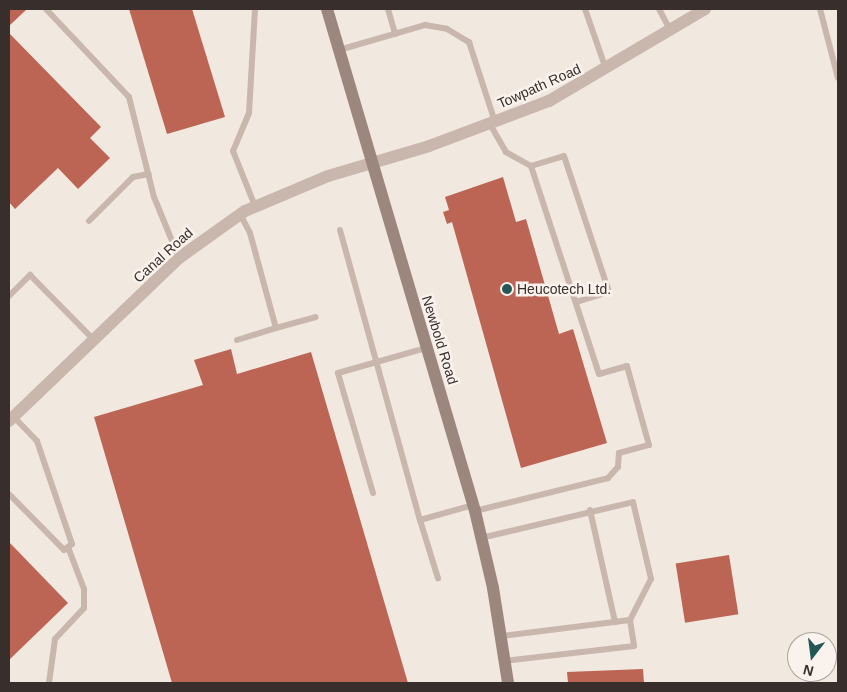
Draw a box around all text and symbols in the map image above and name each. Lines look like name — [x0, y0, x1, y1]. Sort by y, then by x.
street label: Towpath Road — [495, 60, 583, 112]
street label: Canal Road — [130, 224, 196, 286]
place label: Heucotech Ltd. — [517, 281, 611, 297]
marker: Heucotech Ltd. — [501, 283, 513, 295]
street label: Newbold Road — [419, 294, 461, 386]
north arrow — [787, 632, 837, 682]
text: N — [801, 661, 815, 680]

